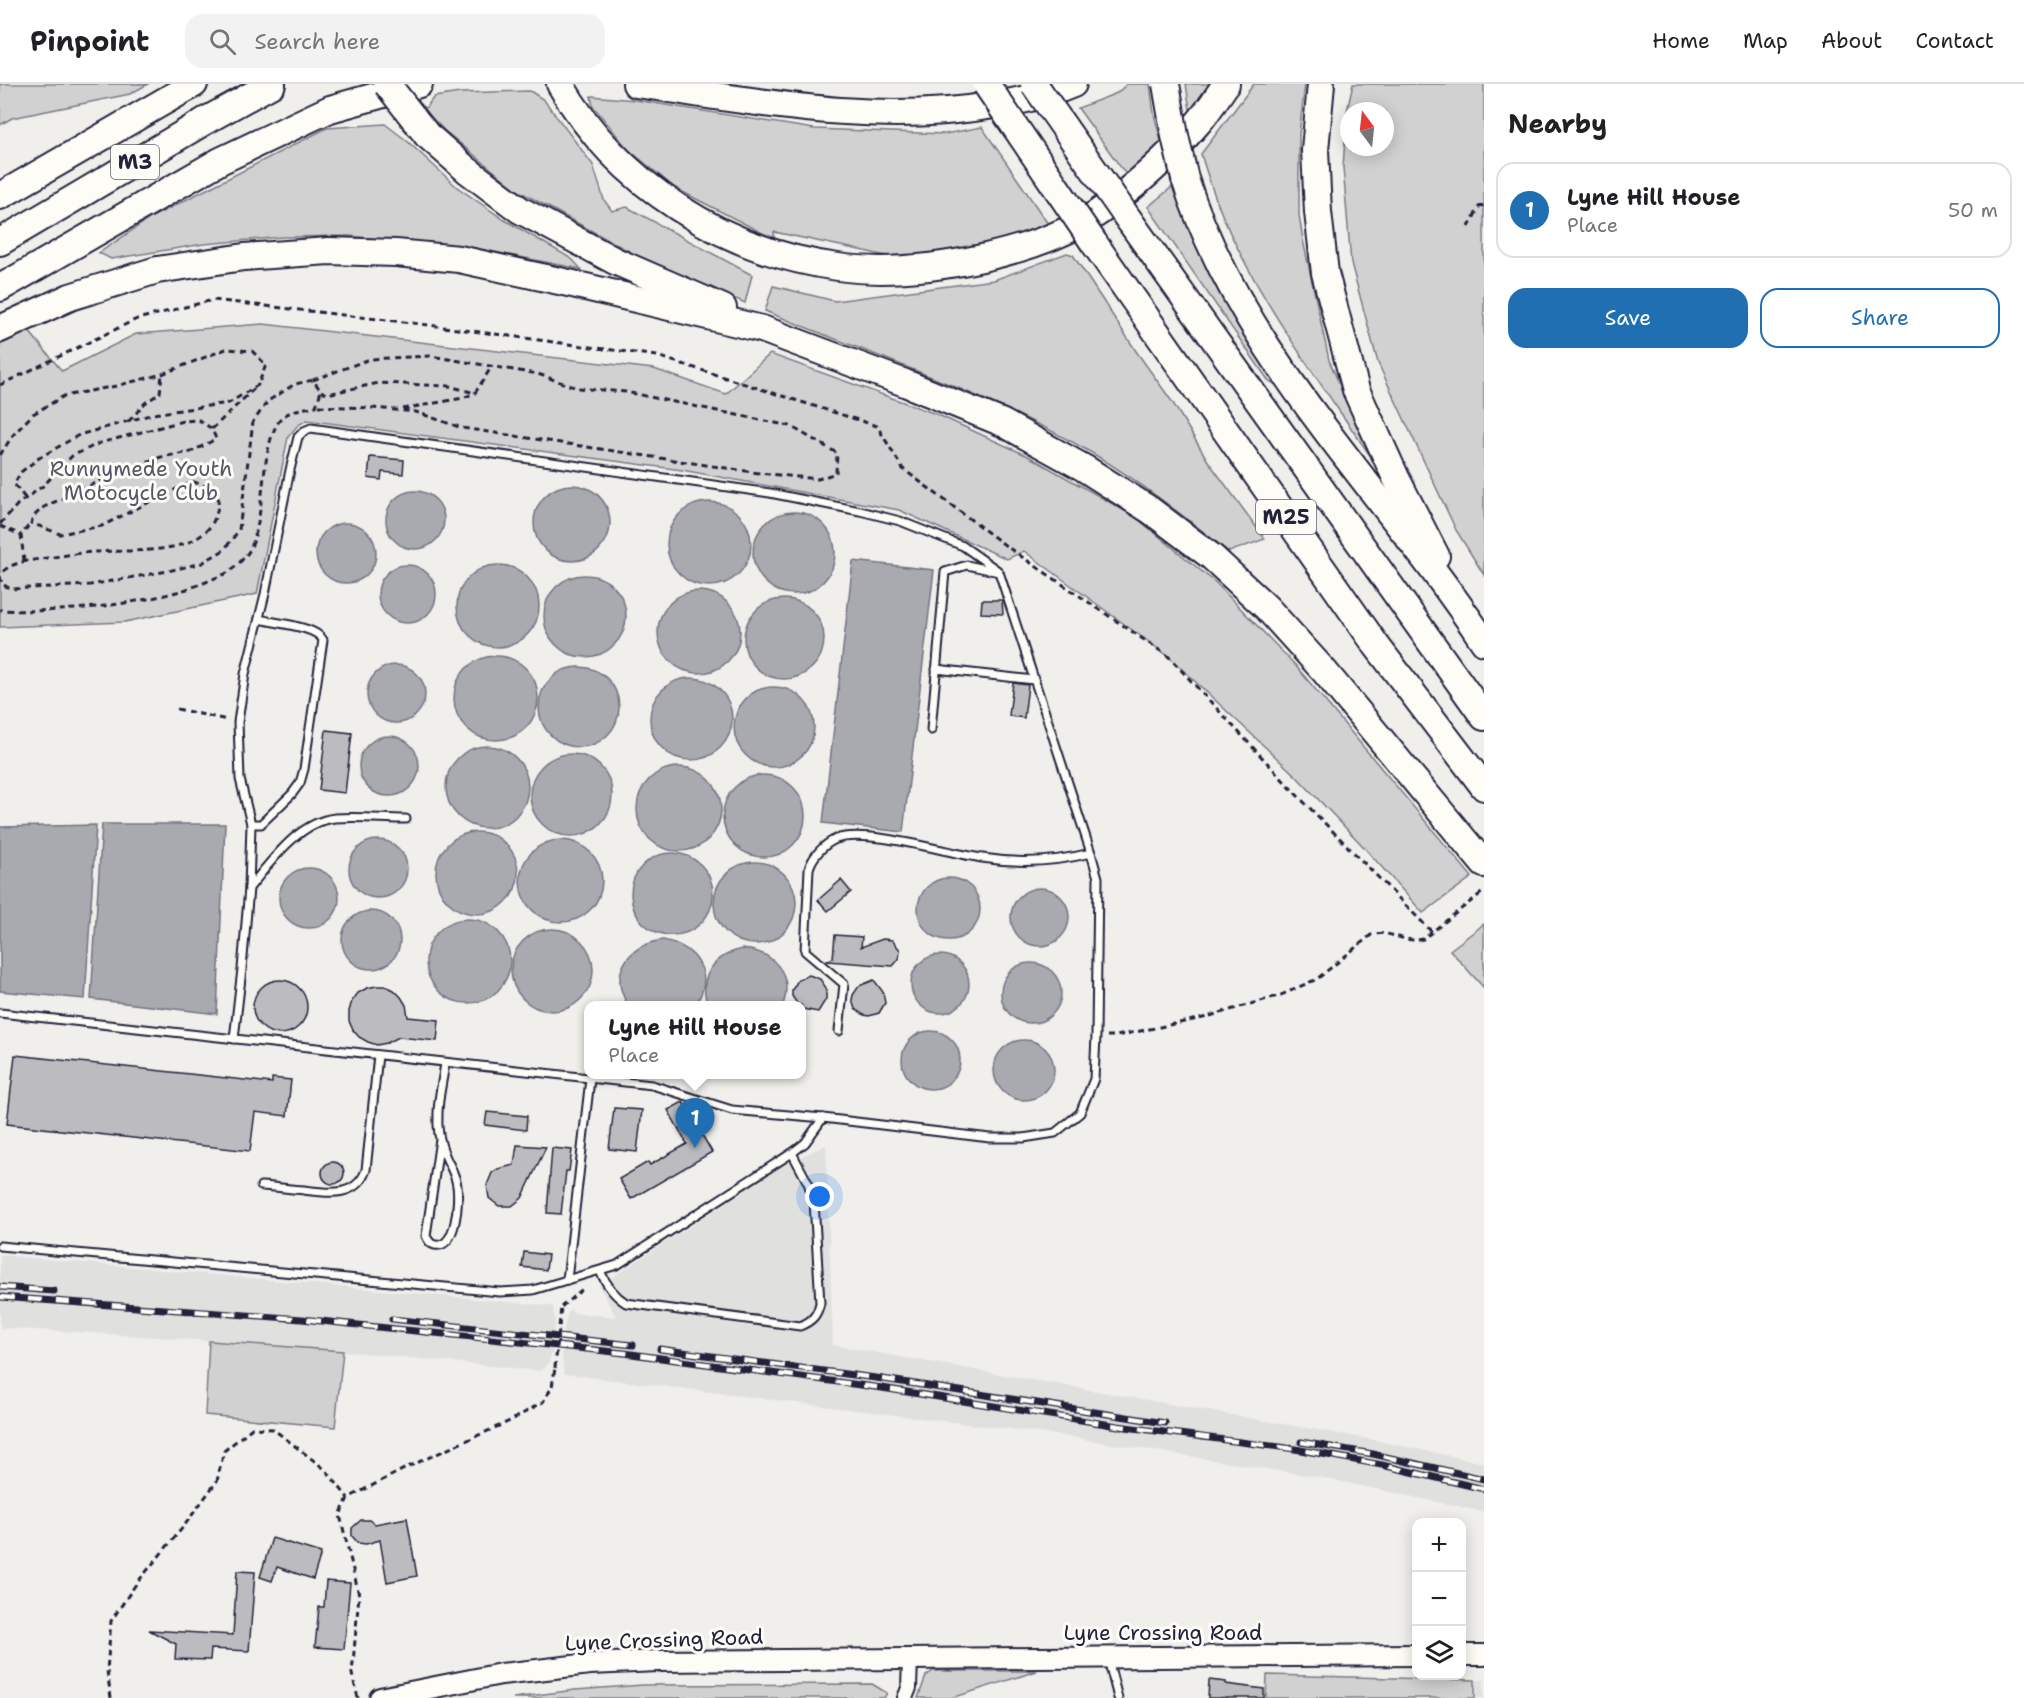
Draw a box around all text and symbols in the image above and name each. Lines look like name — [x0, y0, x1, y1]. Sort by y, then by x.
search box — [185, 14, 605, 68]
text: Pinpoint — [30, 22, 149, 60]
icon: search — [206, 25, 239, 58]
text: Search here — [254, 27, 380, 56]
text: Home — [1652, 27, 1710, 55]
text: Map — [1743, 27, 1788, 55]
text: About — [1821, 27, 1882, 55]
text: Contact — [1915, 27, 1994, 55]
north arrow — [1340, 102, 1394, 156]
text: Nearby — [1508, 106, 1607, 141]
road number: M3 — [111, 145, 159, 179]
text: Lyne Hill House — [1567, 183, 1740, 212]
text: 1 — [1525, 197, 1534, 223]
text: 50 m — [1948, 197, 1998, 223]
text: Place — [1567, 212, 1618, 238]
button: Save — [1508, 288, 1748, 348]
button: Share — [1760, 288, 2000, 348]
park label: Runnymede Youth Motocycle Club — [50, 455, 232, 507]
road number: M25 — [1256, 500, 1316, 534]
popup — [584, 1001, 806, 1079]
text: Lyne Hill House — [608, 1013, 782, 1042]
text: Place — [608, 1042, 659, 1068]
pin: 1 — [676, 1098, 714, 1148]
your location — [805, 1182, 834, 1211]
map controls — [1412, 1518, 1466, 1680]
button: + — [1412, 1518, 1466, 1572]
button: − — [1412, 1572, 1466, 1626]
street label: Lyne Crossing Road — [1064, 1619, 1262, 1647]
street label: Lyne Crossing Road — [564, 1623, 764, 1657]
button: layers — [1412, 1626, 1466, 1680]

